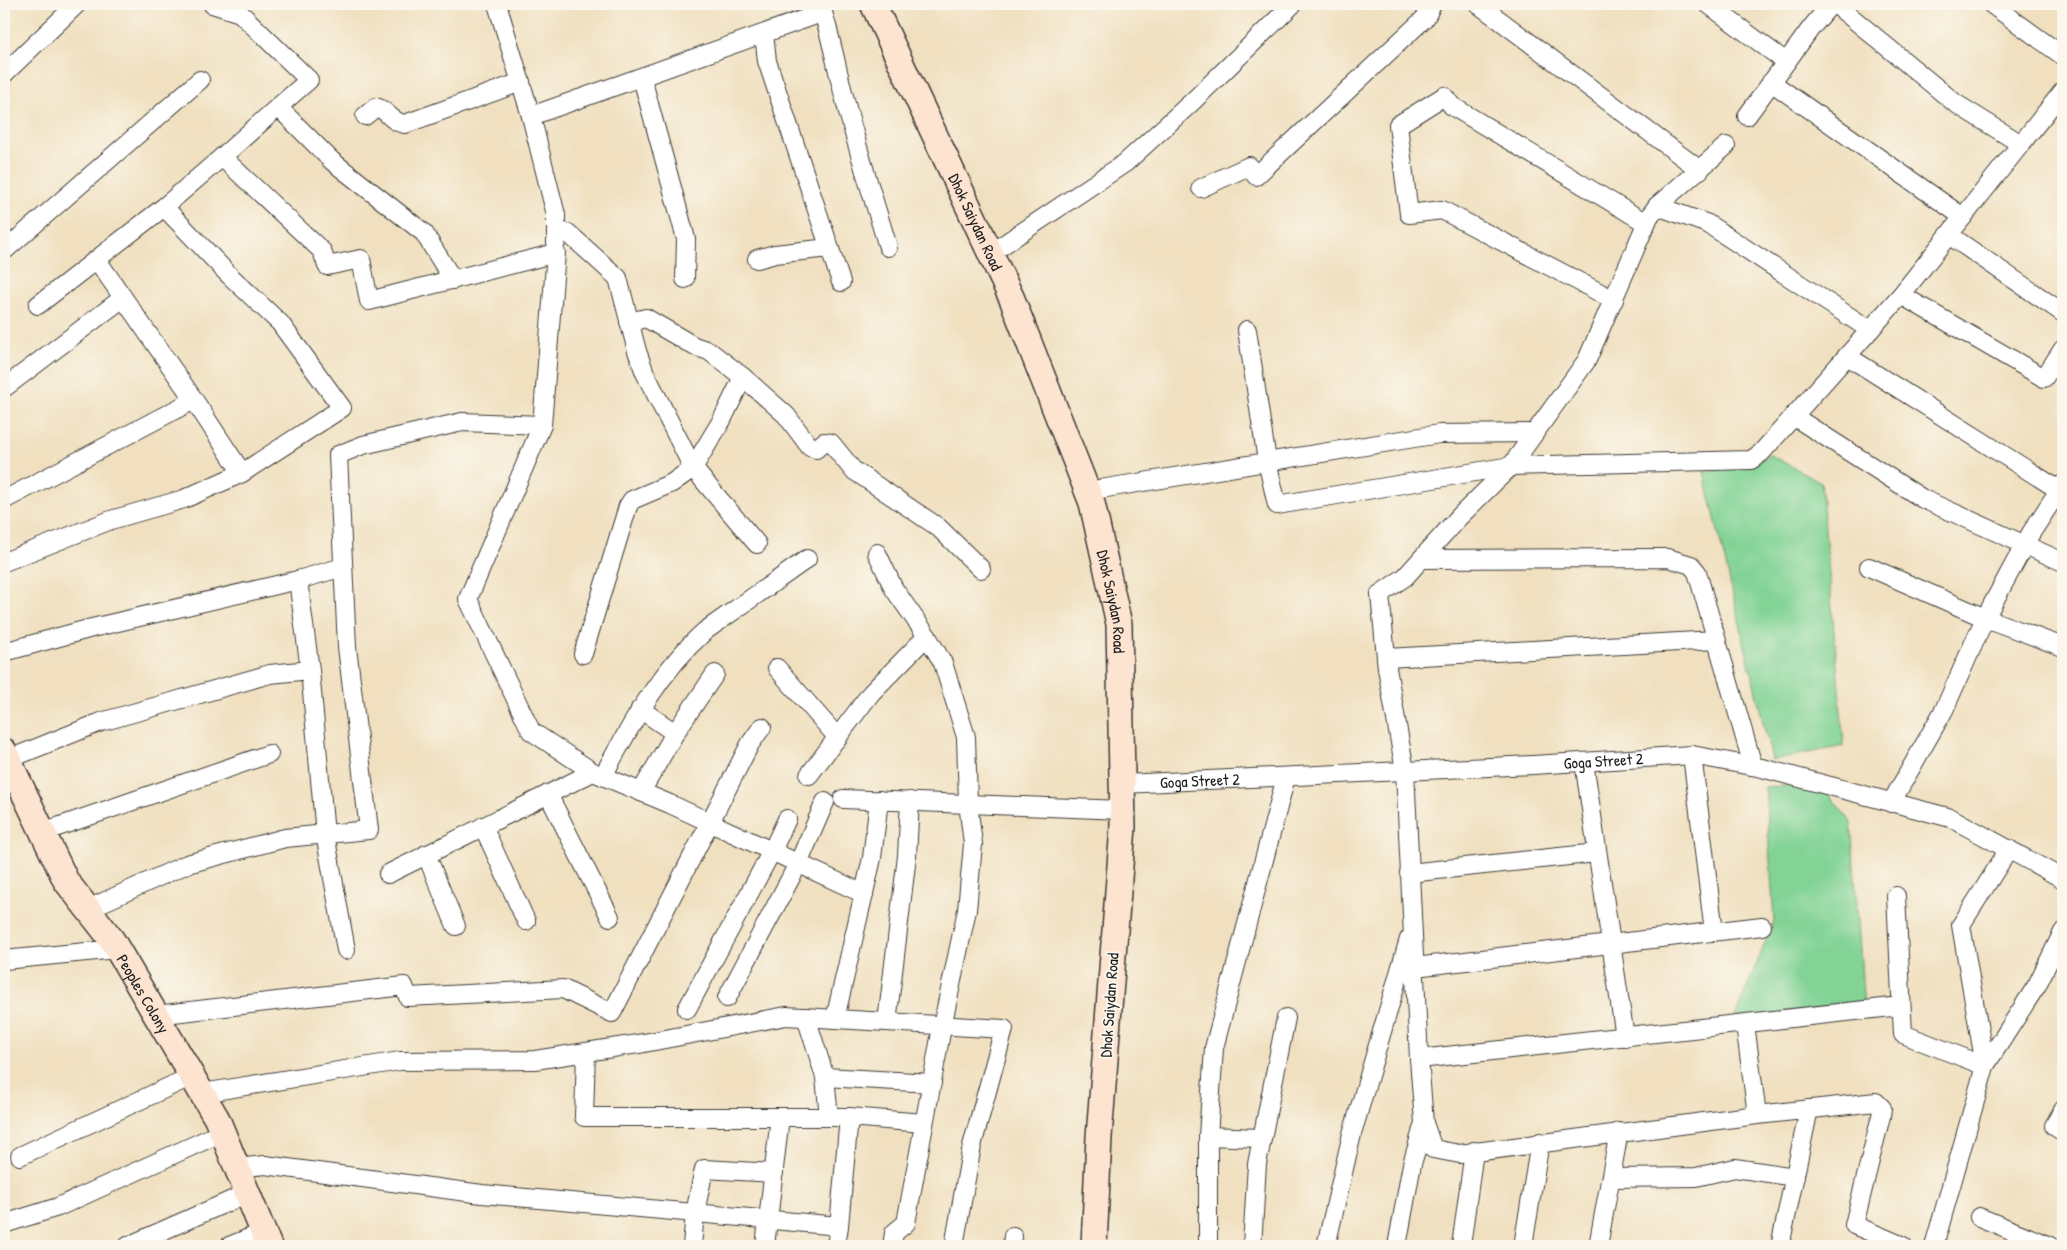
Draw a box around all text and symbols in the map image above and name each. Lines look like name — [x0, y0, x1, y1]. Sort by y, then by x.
street label: Dhok Saiydan Road — [943, 170, 1008, 274]
street label: Dhok Saiydan Road — [1092, 548, 1131, 653]
street label: Goga Street 2 — [1563, 747, 1644, 774]
street label: Goga Street 2 — [1160, 768, 1241, 793]
street label: Peoples Colony — [112, 950, 175, 1037]
street label: Dhok Saiydan Road — [1094, 952, 1124, 1058]

